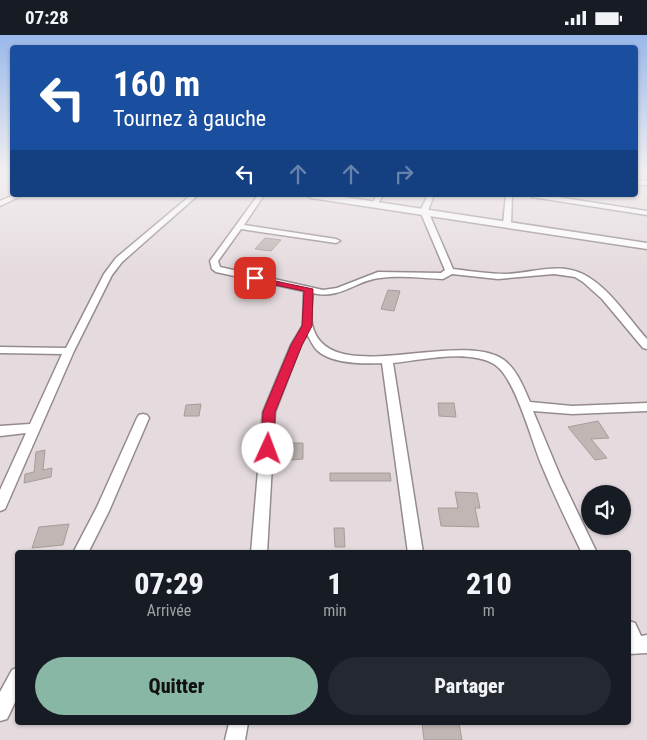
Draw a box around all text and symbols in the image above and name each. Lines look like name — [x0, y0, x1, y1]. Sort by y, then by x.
text: 07:28 — [25, 6, 69, 29]
text: 160 m — [113, 64, 200, 105]
icon: left — [30, 65, 95, 130]
text: Tournez à gauche — [113, 106, 266, 131]
icon: left — [231, 160, 259, 188]
icon: ahead — [284, 160, 312, 188]
icon: ahead — [337, 160, 365, 188]
icon: right — [390, 160, 418, 188]
pin — [234, 257, 276, 299]
icon: arrive — [241, 264, 269, 292]
position arrow — [241, 422, 293, 474]
map controls — [581, 485, 631, 535]
button: sound — [581, 485, 631, 535]
text: 07:29 — [134, 566, 204, 601]
text: 1 — [327, 566, 342, 601]
text: 210 — [466, 566, 512, 601]
text: Arrivée — [147, 601, 191, 620]
text: min — [323, 601, 347, 620]
text: m — [483, 601, 495, 620]
button: Quitter — [35, 657, 318, 715]
button: Partager — [328, 657, 611, 715]

